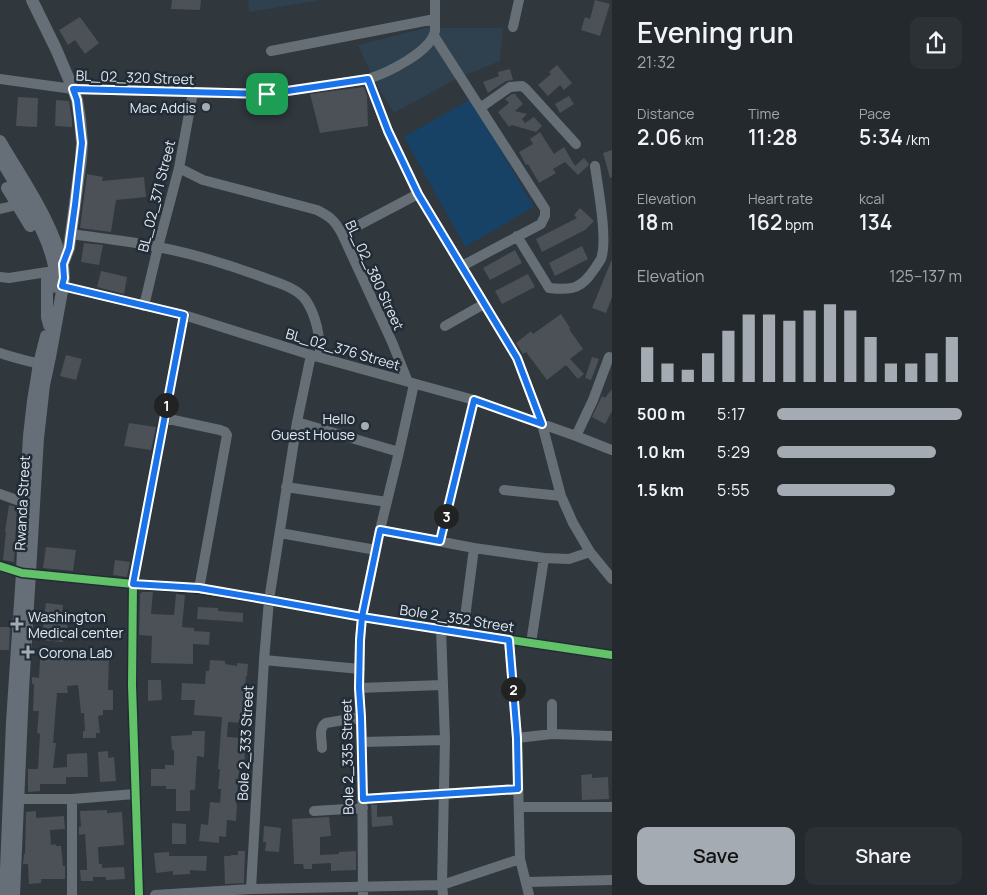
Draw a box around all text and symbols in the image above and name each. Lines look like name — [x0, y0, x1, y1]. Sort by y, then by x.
text: Evening run — [637, 13, 794, 51]
button: share — [910, 17, 962, 69]
text: 21:32 — [637, 51, 675, 73]
street label: BL_02_320 Street — [75, 65, 195, 89]
pin — [246, 73, 288, 115]
icon: arrive — [253, 80, 281, 108]
place label: Mac Addis — [130, 98, 196, 117]
marker: Mac Addis — [200, 101, 212, 113]
text: Distance — [637, 104, 694, 123]
text: Time — [748, 104, 780, 123]
text: Pace — [859, 104, 891, 123]
text: 2.06 — [637, 123, 682, 151]
text: 11:28 — [748, 123, 798, 151]
text: 5:34 — [859, 123, 903, 151]
text: km — [682, 130, 704, 149]
text: /km — [903, 130, 930, 149]
street label: BL_02_371 Street — [133, 138, 179, 254]
text: Elevation — [637, 189, 696, 208]
text: Heart rate — [748, 189, 813, 208]
text: kcal — [859, 189, 885, 208]
text: 18 — [637, 208, 659, 236]
text: 162 — [748, 208, 782, 236]
text: 134 — [859, 208, 893, 236]
text: m — [659, 215, 673, 234]
text: bpm — [782, 215, 814, 234]
street label: BL_02_380 Street — [341, 217, 409, 333]
text: Elevation — [637, 265, 705, 287]
text: 125–137 m — [889, 265, 962, 287]
street label: BL_02_376 Street — [284, 324, 403, 375]
pin: 1 — [154, 392, 178, 418]
text: 1 — [163, 396, 170, 415]
text: 500 m — [637, 403, 685, 425]
text: 5:17 — [717, 403, 745, 425]
place label: Hello Guest House — [271, 409, 355, 444]
marker: Hello Guest House — [359, 420, 371, 432]
text: 1.0 km — [637, 441, 685, 463]
text: 5:29 — [717, 441, 750, 463]
street label: Rwanda Street — [10, 455, 34, 551]
text: 1.5 km — [637, 479, 684, 501]
text: 5:55 — [717, 479, 750, 501]
pin: 3 — [434, 504, 458, 528]
text: 3 — [442, 507, 451, 526]
street label: Bole 2_352 Street — [398, 600, 516, 636]
place label: Washington Medical center — [28, 607, 123, 642]
marker: Washington Medical center — [10, 617, 24, 631]
place label: Corona Lab — [39, 643, 113, 662]
marker: Corona Lab — [21, 645, 35, 659]
pin: 2 — [500, 676, 526, 702]
text: 2 — [509, 680, 518, 699]
street label: Bole 2_333 Street — [232, 684, 258, 801]
street label: Bole 2_335 Street — [336, 699, 358, 815]
button: Save — [637, 827, 795, 885]
button: Share — [805, 827, 962, 885]

